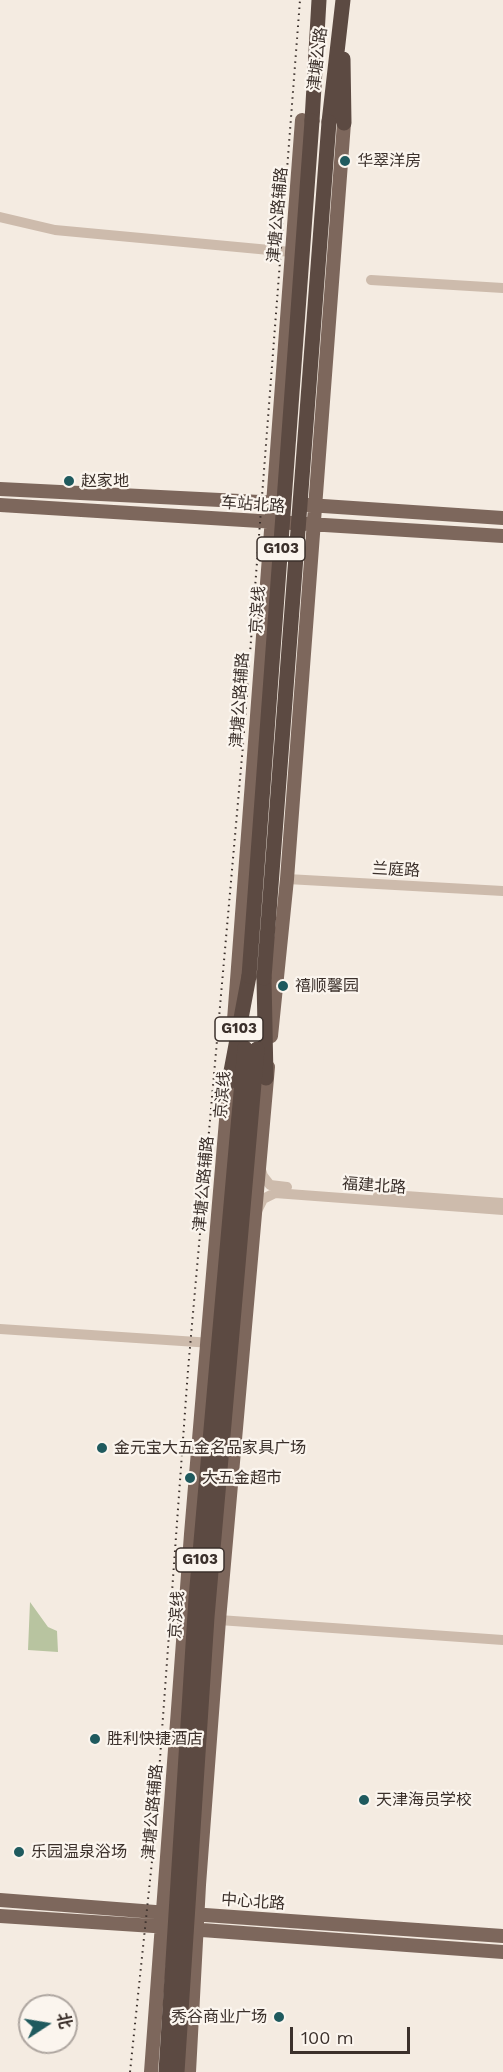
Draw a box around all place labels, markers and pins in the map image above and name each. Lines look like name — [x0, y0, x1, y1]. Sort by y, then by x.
place label: 华翠洋房 — [357, 151, 421, 171]
marker: 华翠洋房 — [338, 154, 352, 168]
place label: 赵家地 — [81, 471, 129, 491]
marker: 赵家地 — [62, 474, 76, 488]
place label: 禧顺馨园 — [295, 976, 359, 996]
marker: 禧顺馨园 — [276, 979, 290, 993]
place label: 金元宝大五金名品家具广场 — [114, 1438, 306, 1458]
marker: 金元宝大五金名品家具广场 — [95, 1441, 109, 1455]
place label: 大五金超市 — [202, 1468, 282, 1488]
marker: 大五金超市 — [183, 1471, 197, 1485]
place label: 胜利快捷酒店 — [107, 1729, 203, 1749]
marker: 胜利快捷酒店 — [88, 1732, 102, 1746]
place label: 天津海员学校 — [376, 1790, 472, 1810]
marker: 天津海员学校 — [357, 1793, 371, 1807]
place label: 乐园温泉浴场 — [31, 1842, 127, 1862]
marker: 乐园温泉浴场 — [12, 1845, 26, 1859]
place label: 秀谷商业广场 — [171, 2007, 267, 2027]
marker: 秀谷商业广场 — [272, 2010, 286, 2024]

